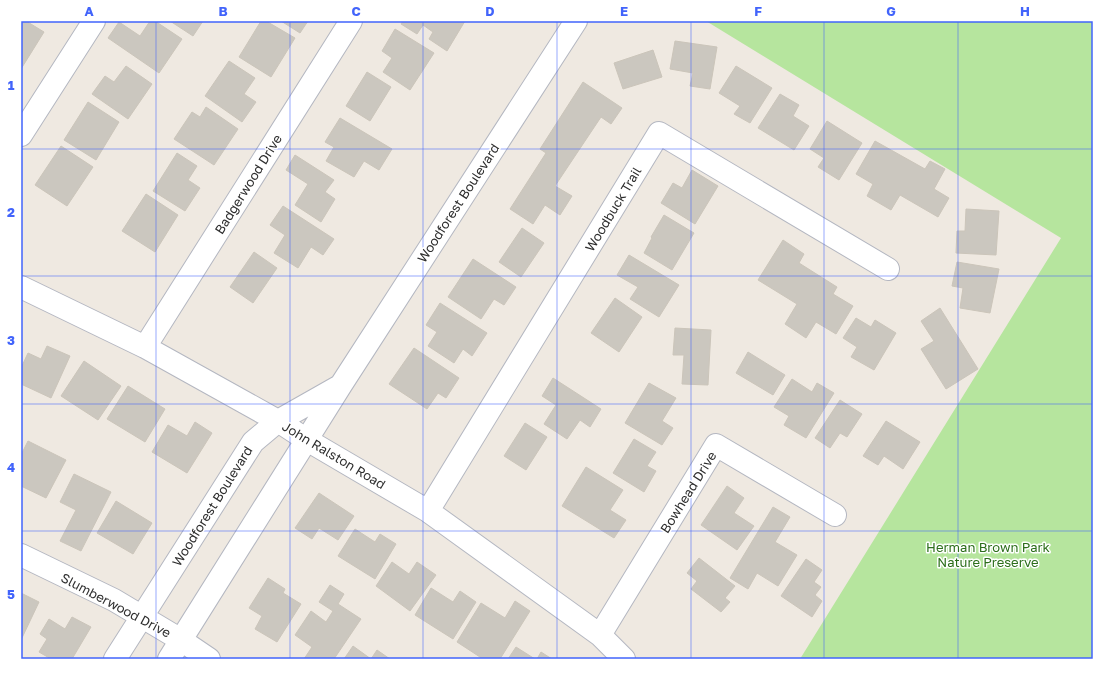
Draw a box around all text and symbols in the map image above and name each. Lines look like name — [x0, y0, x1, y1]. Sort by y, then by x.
text: A — [84, 3, 94, 19]
text: B — [218, 3, 228, 19]
text: C — [351, 3, 361, 19]
text: D — [485, 3, 495, 19]
text: E — [620, 3, 628, 19]
text: F — [754, 3, 762, 19]
text: G — [886, 3, 896, 19]
text: H — [1020, 3, 1030, 19]
text: 1 — [8, 77, 15, 93]
street label: Badgerwood Drive — [211, 131, 285, 237]
street label: Woodforest Boulevard — [414, 140, 502, 266]
street label: Woodbuck Trail — [581, 164, 645, 254]
text: 2 — [7, 204, 15, 220]
text: 3 — [7, 332, 15, 348]
street label: John Ralston Road — [280, 418, 388, 492]
street label: Woodforest Boulevard — [168, 443, 256, 569]
street label: Bowhead Drive — [657, 448, 719, 536]
text: 4 — [7, 459, 15, 475]
park label: Herman Brown Park Nature Preserve — [926, 539, 1051, 570]
street label: Slumberwood Drive — [58, 569, 174, 641]
text: 5 — [7, 586, 15, 602]

